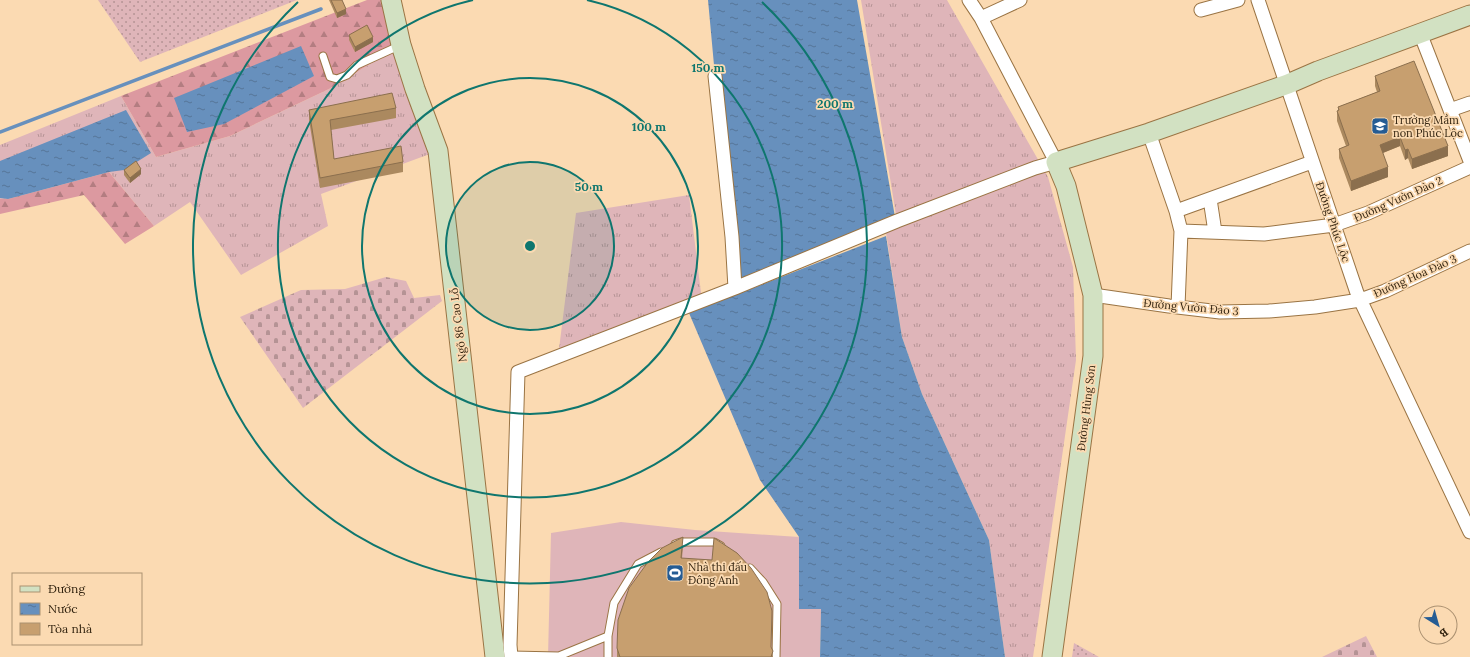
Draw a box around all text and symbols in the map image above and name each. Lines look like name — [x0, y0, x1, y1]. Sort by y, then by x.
text: 150 m — [691, 60, 725, 75]
text: 200 m — [817, 96, 853, 111]
place label: Trường Mầm non Phúc Lộc — [1393, 113, 1463, 140]
school or university icon: Trường Mầm non Phúc Lộc — [1370, 116, 1390, 136]
text: 100 m — [632, 119, 666, 134]
street label: Đường Vườn Đào 2 — [1351, 173, 1445, 225]
text: 50 m — [575, 179, 603, 194]
street label: Đường Phúc Lộc — [1313, 180, 1353, 264]
centre of rings — [523, 239, 537, 253]
street label: Đường Hoa Đào 3 — [1371, 251, 1459, 301]
street label: Ngõ 86 Cao Lỗ — [447, 287, 469, 363]
street label: Đường Vườn Đào 3 — [1143, 296, 1239, 318]
street label: Đường Hùng Sơn — [1074, 364, 1098, 452]
place label: Nhà thi đấu Đông Anh — [688, 560, 748, 587]
sports icon: Nhà thi đấu Đông Anh — [665, 563, 685, 583]
legend — [12, 573, 142, 645]
text: Đường — [48, 581, 85, 596]
text: Nước — [48, 601, 78, 616]
north arrow — [1418, 605, 1458, 645]
text: Tòa nhà — [48, 621, 92, 636]
text: B — [1437, 625, 1451, 641]

